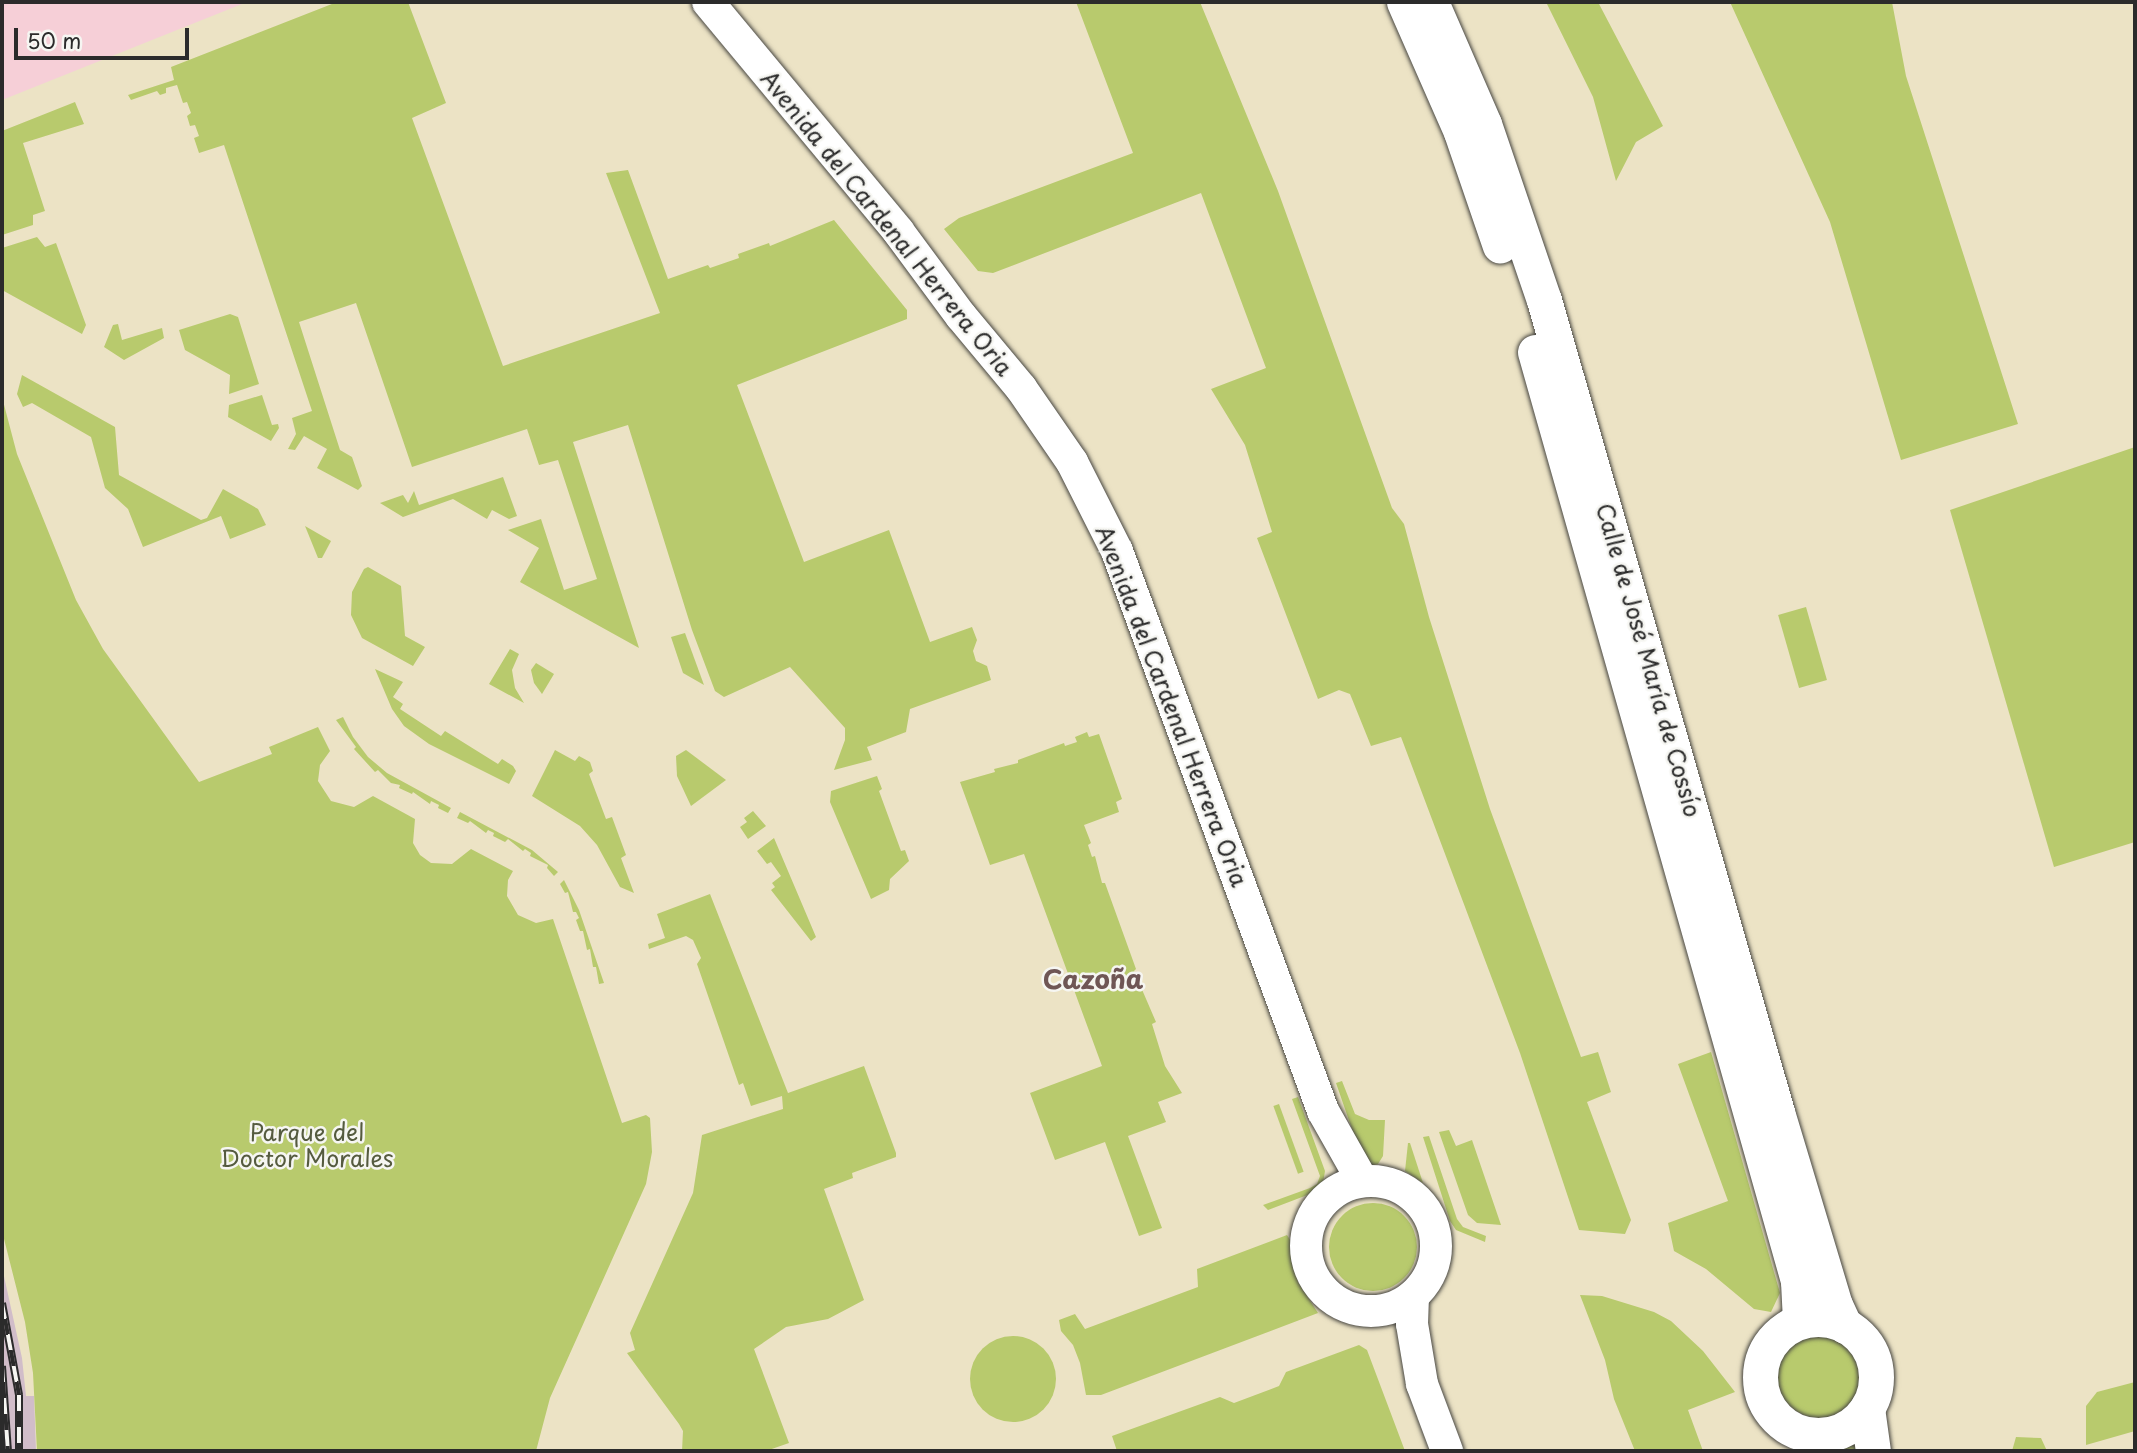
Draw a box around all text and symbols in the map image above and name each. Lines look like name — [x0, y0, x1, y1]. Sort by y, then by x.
scale bar — [18, 14, 192, 58]
text: 50 m — [27, 24, 81, 56]
street label: Avenida del Cardenal Herrera Oria — [755, 65, 1019, 381]
street label: Calle de José María de Cossío — [1590, 497, 1708, 823]
street label: Avenida del Cardenal Herrera Oria — [1090, 521, 1254, 891]
district label: Cazoña — [1043, 963, 1143, 995]
park label: Parque del Doctor Morales — [220, 1118, 394, 1172]

